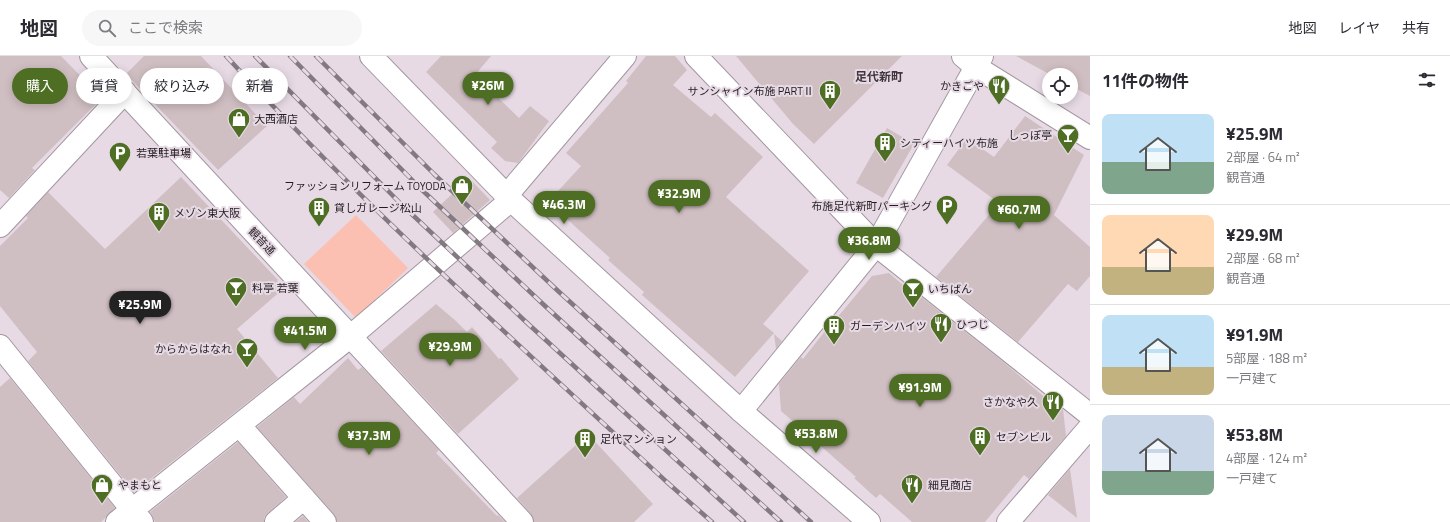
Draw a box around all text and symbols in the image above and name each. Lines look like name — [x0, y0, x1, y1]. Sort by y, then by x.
search box — [82, 10, 362, 46]
text: 地図 — [20, 13, 58, 42]
text: ここで検索 — [128, 16, 203, 39]
icon: search — [96, 17, 118, 39]
text: 地図 — [1288, 17, 1316, 38]
text: レイヤ — [1338, 17, 1380, 38]
text: 共有 — [1402, 17, 1430, 38]
district label: 足代新町 — [855, 67, 903, 86]
chip: 購入 — [12, 68, 68, 104]
chip: 賃貸 — [76, 68, 132, 104]
chip: 絞り込み — [140, 68, 224, 104]
chip: 新着 — [232, 68, 288, 104]
map controls — [1042, 68, 1078, 104]
button: locate — [1042, 68, 1078, 104]
text: 11件の物件 — [1102, 68, 1189, 94]
icon: filters — [1416, 69, 1438, 91]
pin: ¥26M — [464, 72, 512, 106]
restaurant icon: かきごや — [986, 73, 1012, 106]
text: ¥26M — [472, 75, 505, 95]
building icon: サンシャイン布施 PARTⅡ — [817, 78, 843, 111]
place label: かきごや — [940, 78, 984, 94]
place label: サンシャイン布施 PARTⅡ — [687, 83, 814, 99]
shop icon: 大西酒店 — [226, 106, 252, 139]
place label: 大西酒店 — [254, 111, 298, 127]
text: ¥25.9M — [1226, 121, 1283, 147]
bar icon: しっぽ亭 — [1055, 122, 1081, 155]
place label: しっぽ亭 — [1008, 127, 1052, 143]
building icon: シティーハイツ布施 — [872, 130, 898, 163]
icon: home — [1134, 130, 1182, 178]
place label: シティーハイツ布施 — [900, 135, 998, 151]
parking icon: 若葉駐車場 — [107, 140, 133, 173]
place label: 若葉駐車場 — [136, 145, 191, 161]
text: 2部屋 · 64 m² — [1226, 147, 1300, 167]
text: 観音通 — [1226, 167, 1265, 187]
shop icon: ファッションリフォーム TOYODA — [449, 173, 475, 206]
place label: ファッションリフォーム TOYODA — [284, 178, 446, 194]
pin: ¥32.9M — [646, 180, 712, 214]
text: ¥32.9M — [657, 183, 701, 203]
pin: ¥46.3M — [531, 191, 597, 225]
parking icon: 布施足代新町パーキング — [934, 193, 960, 226]
text: ¥46.3M — [542, 194, 586, 214]
building icon: 貸しガレージ松山 — [306, 195, 332, 228]
pin: ¥60.7M — [986, 196, 1052, 230]
place label: 布施足代新町パーキング — [811, 198, 932, 214]
text: ¥60.7M — [997, 199, 1041, 219]
building icon: メゾン東大阪 — [146, 200, 172, 233]
place label: 貸しガレージ松山 — [334, 200, 422, 216]
place label: メゾン東大阪 — [174, 205, 240, 221]
text: ¥29.9M — [1226, 222, 1283, 248]
street label: 観音通 — [245, 223, 279, 259]
pin: ¥36.8M — [836, 227, 902, 261]
text: ¥36.8M — [847, 230, 891, 250]
icon: home — [1134, 231, 1182, 279]
text: 2部屋 · 68 m² — [1226, 248, 1300, 268]
text: 観音通 — [1226, 268, 1265, 288]
bar icon: 料亭 若葉 — [223, 275, 249, 308]
bar icon: いちばん — [900, 276, 926, 309]
place label: 料亭 若葉 — [252, 280, 298, 296]
place label: いちばん — [928, 281, 972, 297]
pin: ¥25.9M — [107, 291, 173, 325]
text: ¥25.9M — [118, 294, 162, 314]
restaurant icon: ひつじ — [928, 311, 954, 344]
building icon: ガーデンハイツ — [821, 313, 847, 346]
place label: ひつじ — [956, 316, 989, 332]
pin: ¥41.5M — [272, 317, 338, 351]
place label: ガーデンハイツ — [850, 318, 927, 334]
text: ¥41.5M — [283, 320, 327, 340]
text: ¥91.9M — [1226, 322, 1283, 348]
icon: home — [1134, 331, 1182, 379]
pin: ¥29.9M — [417, 333, 483, 367]
bar icon: からからはなれ — [234, 336, 260, 369]
text: ¥29.9M — [428, 336, 472, 356]
place label: からからはなれ — [155, 341, 232, 357]
text: 5部屋 · 188 m² — [1226, 348, 1307, 368]
text: 一戸建て — [1226, 368, 1278, 388]
pin: ¥91.9M — [887, 374, 953, 408]
text: ¥91.9M — [898, 377, 942, 397]
restaurant icon: さかなや久 — [1040, 389, 1066, 422]
place label: さかなや久 — [983, 394, 1038, 410]
pin: ¥53.8M — [783, 420, 849, 454]
pin: ¥37.3M — [336, 422, 402, 456]
text: ¥53.8M — [1226, 422, 1283, 448]
text: ¥53.8M — [794, 423, 838, 443]
building icon: セブンビル — [967, 424, 993, 457]
text: ¥37.3M — [347, 425, 391, 445]
building icon: 足代マンション — [572, 426, 598, 459]
place label: セブンビル — [996, 429, 1051, 445]
place label: 足代マンション — [600, 431, 677, 447]
icon: home — [1134, 431, 1182, 479]
text: 4部屋 · 124 m² — [1226, 448, 1307, 468]
text: 一戸建て — [1226, 468, 1278, 488]
shop icon: やまもと — [89, 472, 115, 505]
restaurant icon: 細見商店 — [899, 472, 925, 505]
place label: やまもと — [118, 477, 162, 493]
place label: 細見商店 — [928, 477, 972, 493]

